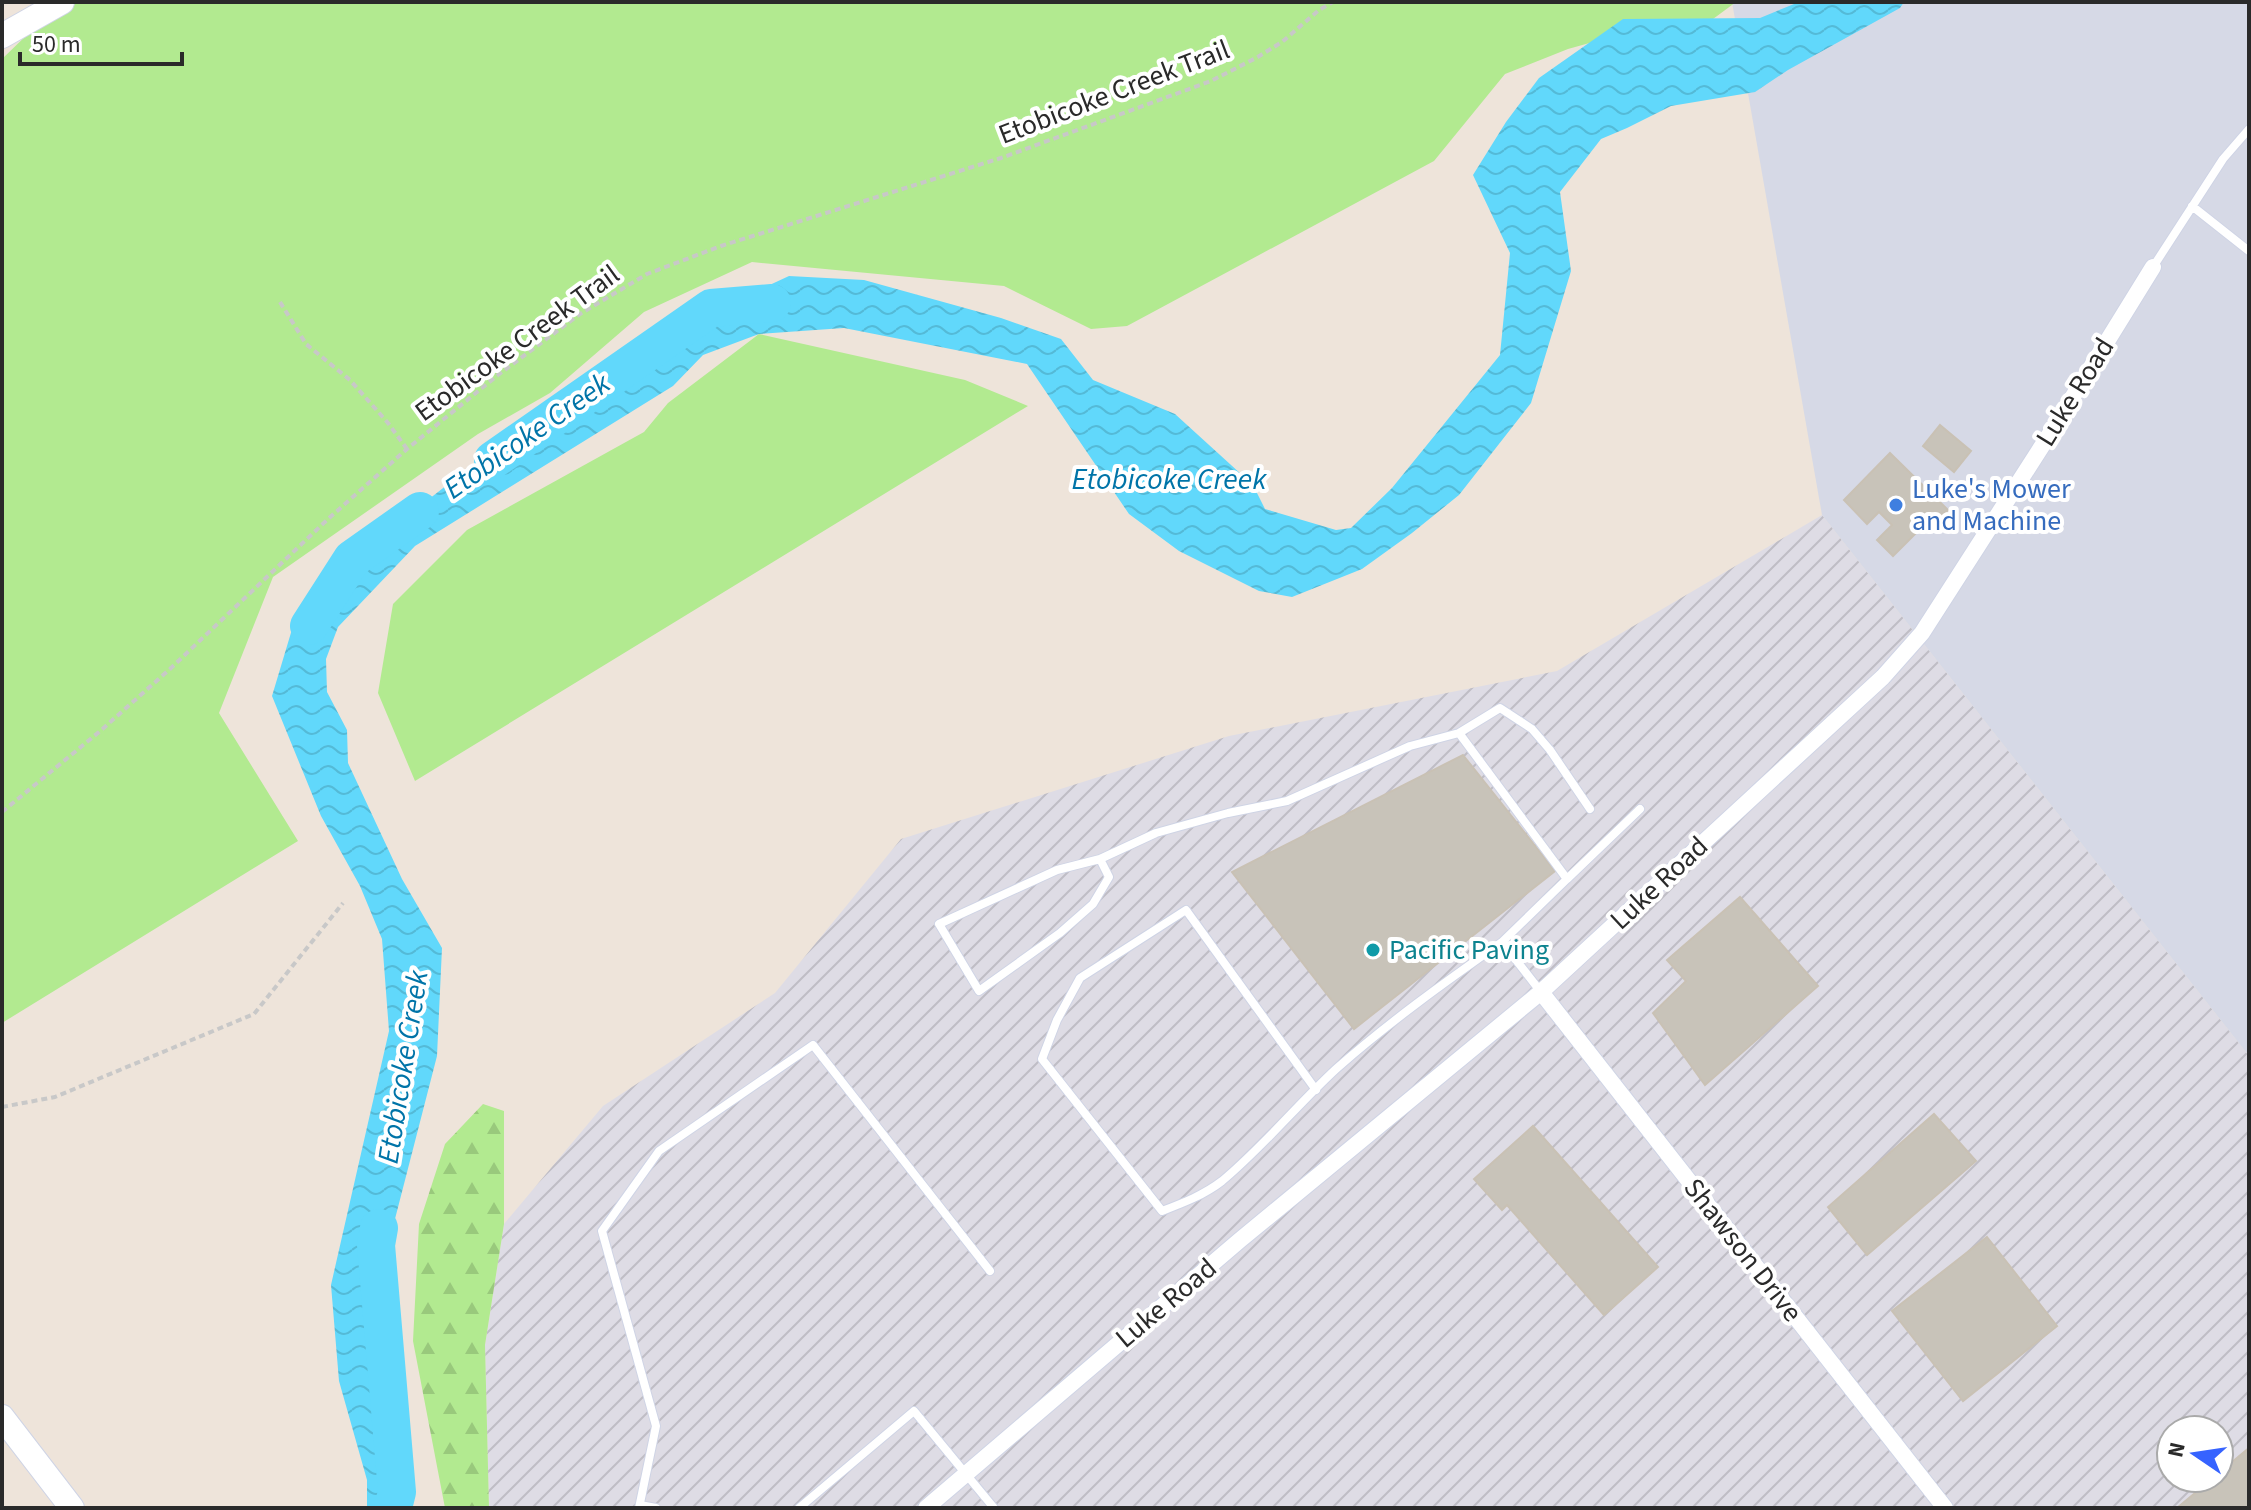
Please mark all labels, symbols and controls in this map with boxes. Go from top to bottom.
scale bar [20,16,182,66]
text: 50 m [32,27,81,62]
street label: Etobicoke Creek Trail [993,30,1235,154]
street label: Etobicoke Creek Trail [406,255,628,431]
street label: Luke Road [2026,330,2124,454]
water label: Etobicoke Creek [435,362,620,509]
water label: Etobicoke Creek [1072,458,1267,501]
place label: Luke's Mower and Machine [1912,469,2071,541]
marker: Luke's Mower and Machine [1887,496,1905,514]
street label: Luke Road [1601,827,1717,939]
place label: Pacific Paving [1389,930,1549,970]
marker: Pacific Paving [1364,941,1382,959]
water label: Etobicoke Creek [367,967,440,1167]
street label: Shawson Drive [1674,1170,1812,1330]
street label: Luke Road [1107,1249,1225,1357]
north arrow [2155,1414,2235,1494]
text: N [2159,1439,2194,1460]

